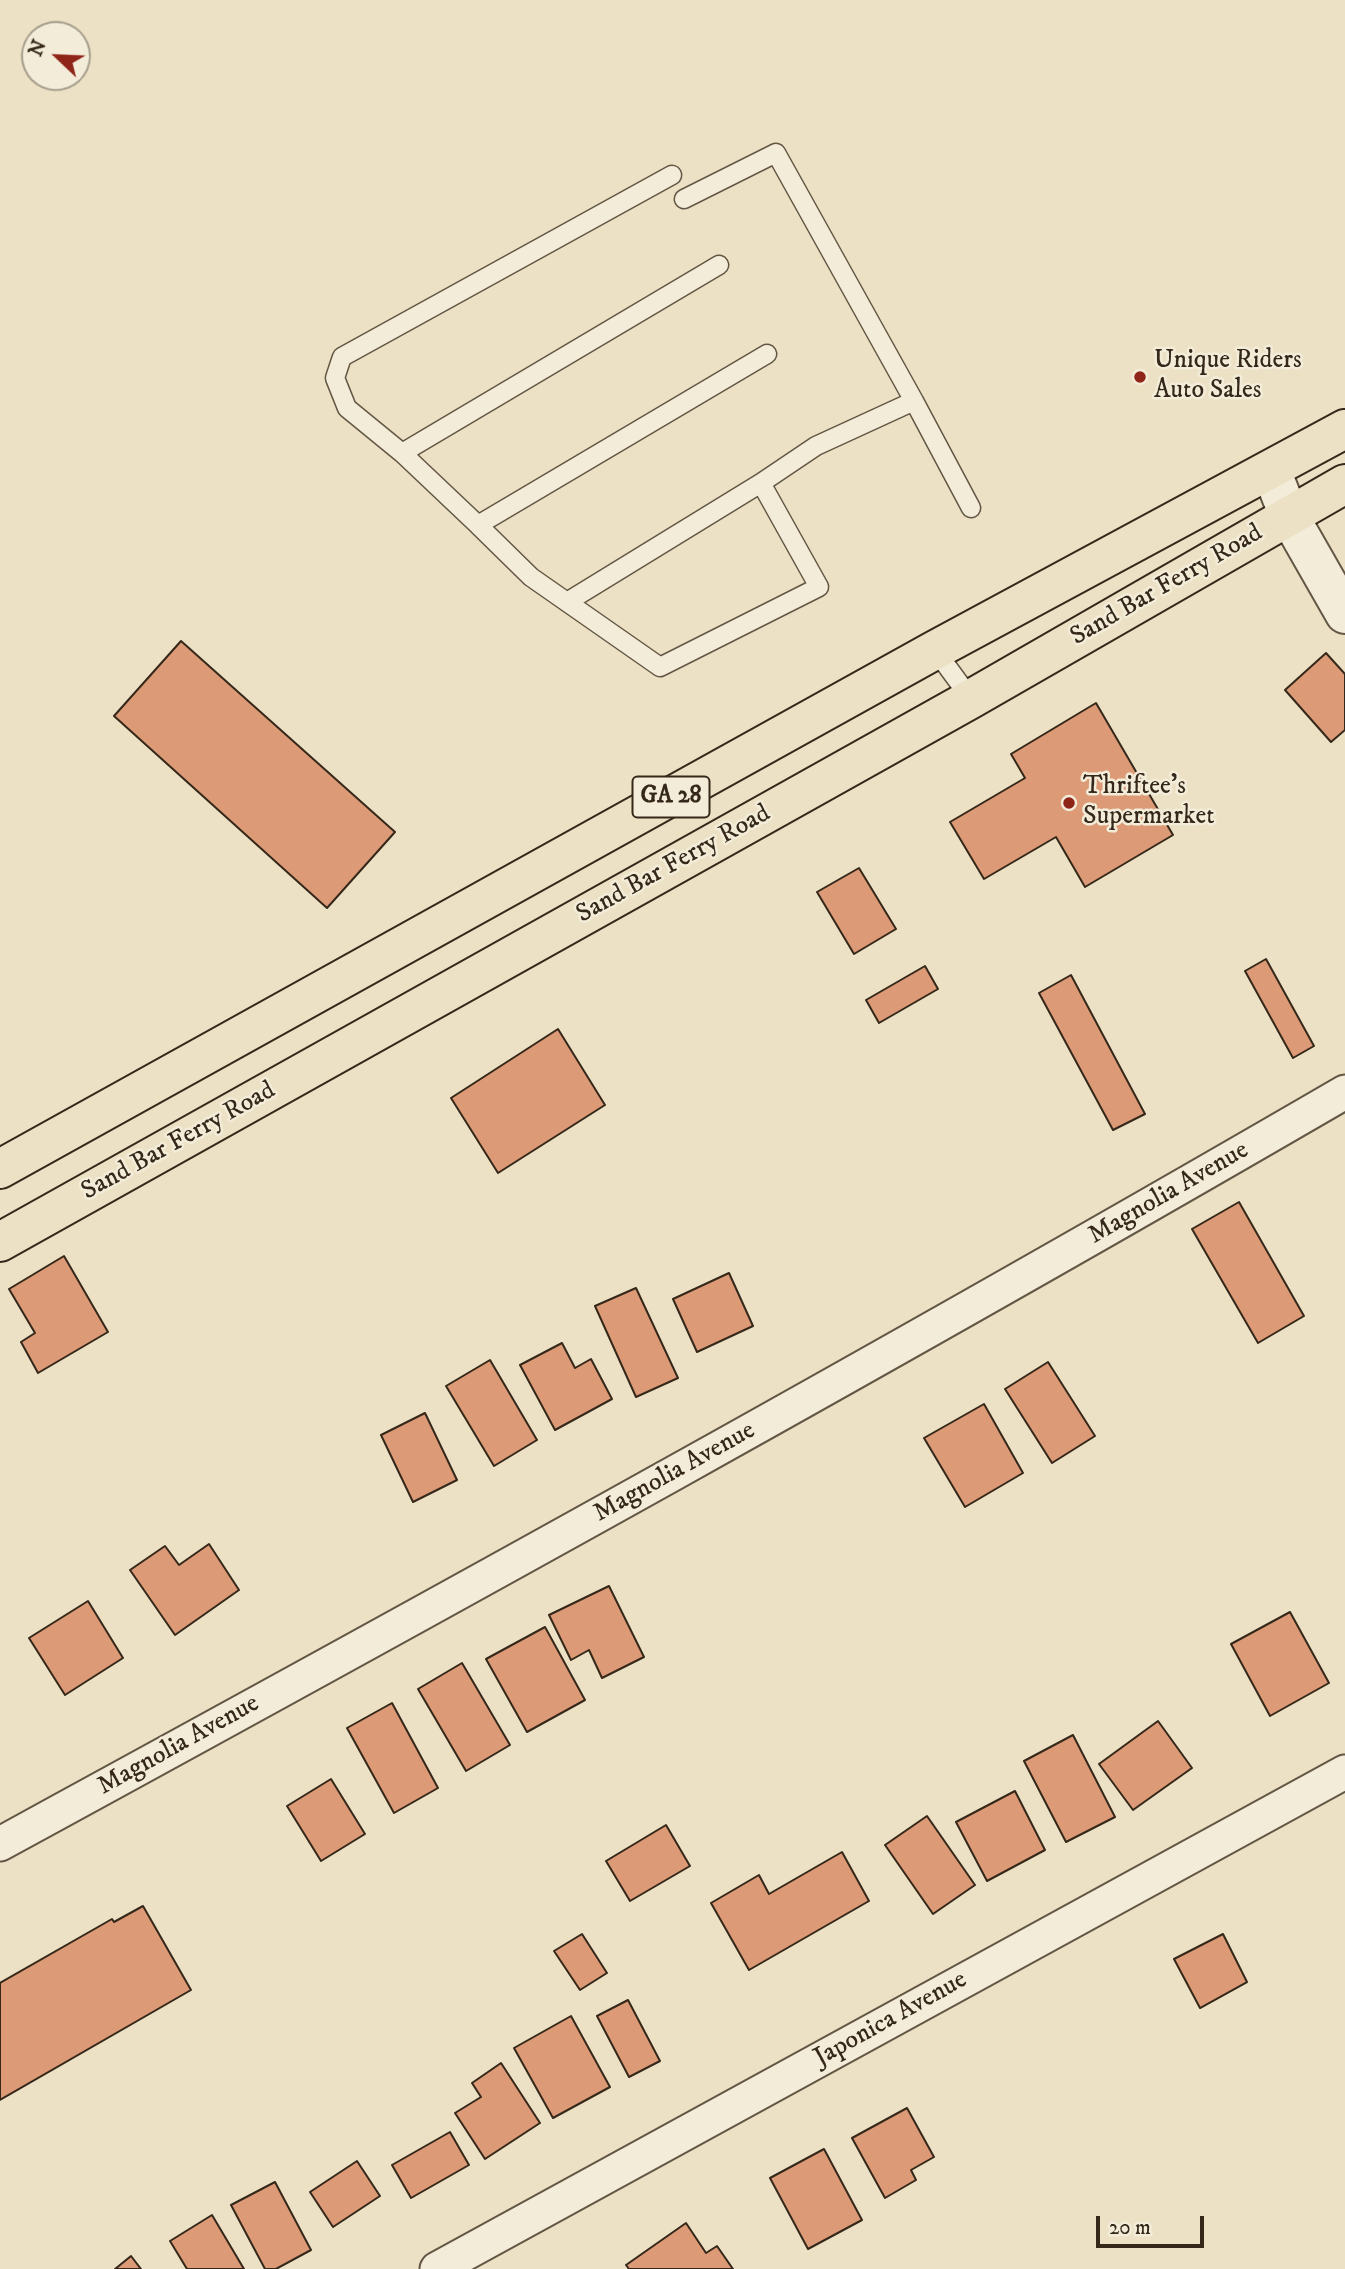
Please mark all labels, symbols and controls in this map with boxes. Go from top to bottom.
north arrow [21,21,91,91]
text: N [24,37,52,60]
place label: Unique Riders Auto Sales [1154,346,1302,408]
marker: Unique Riders Auto Sales [1132,369,1148,385]
street label: Sand Bar Ferry Road [1065,518,1269,654]
place label: Thriftee's Supermarket [1083,772,1215,834]
road number: GA 28 [632,776,710,818]
marker: Thriftee's Supermarket [1061,795,1077,811]
street label: Sand Bar Ferry Road [572,799,776,931]
street label: Sand Bar Ferry Road [77,1076,281,1208]
street label: Magnolia Avenue [1083,1136,1255,1252]
street label: Magnolia Avenue [589,1416,761,1530]
street label: Magnolia Avenue [93,1689,265,1803]
street label: Japonica Avenue [809,1965,973,2075]
scale bar [1100,2202,1208,2246]
text: 20 m [1109,2215,1151,2241]

